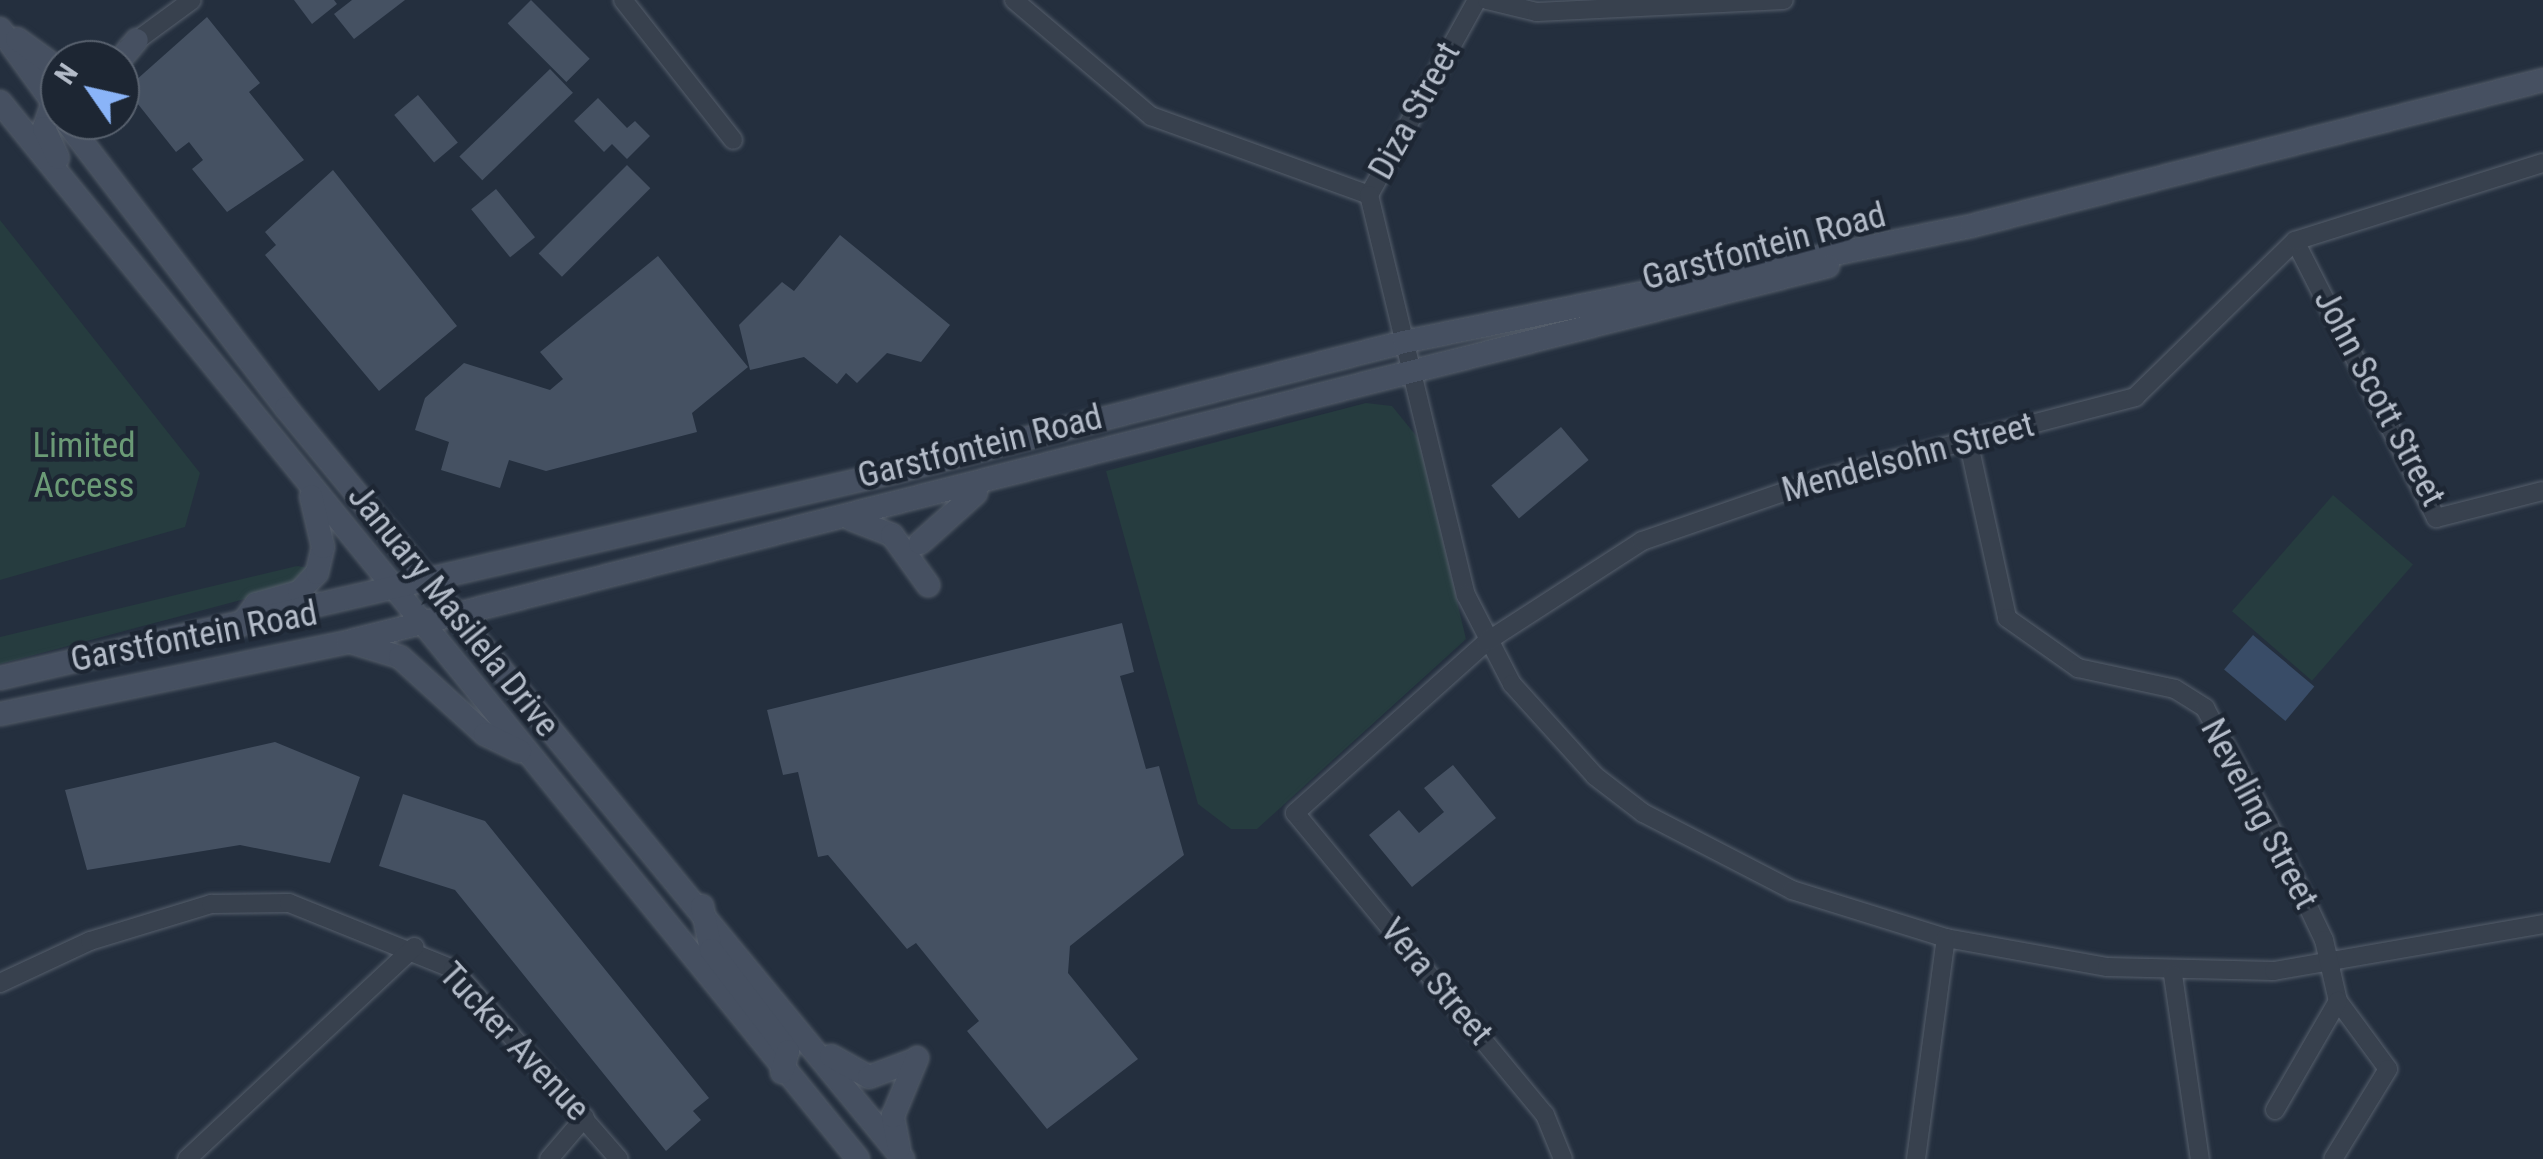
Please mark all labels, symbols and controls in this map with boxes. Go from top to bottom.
street label: Diza Street [1360,35,1470,187]
north arrow [40,40,140,140]
text: N [48,58,85,90]
street label: Garstfontein Road [1638,194,1890,300]
street label: John Scott Street [2304,283,2454,513]
street label: Garstfontein Road [854,396,1106,498]
street label: Mendelsohn Street [1777,404,2039,512]
park label: Limited Access [32,425,136,507]
street label: January Masilela Drive [338,476,568,746]
street label: Garstfontein Road [67,593,321,681]
street label: Neveling Street [2191,712,2327,916]
street label: Vera Street [1371,910,1501,1054]
street label: Tucker Avenue [430,954,598,1130]

